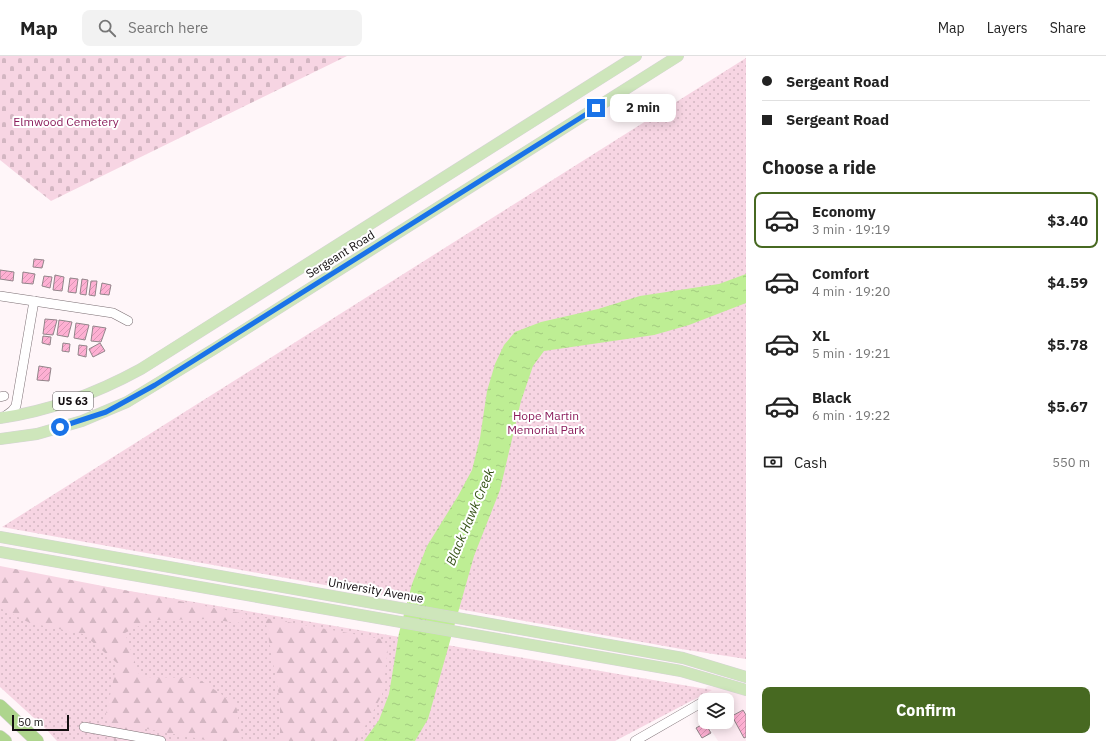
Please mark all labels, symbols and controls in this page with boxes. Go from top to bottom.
search box [82,10,362,46]
text: Map [20,16,58,40]
icon: search [96,17,118,39]
text: Search here [128,18,208,37]
text: Map [938,19,965,37]
text: Layers [987,19,1028,37]
text: Share [1050,19,1086,37]
text: Sergeant Road [786,72,889,91]
callout: 2 min [610,94,676,122]
route end [587,99,605,117]
text: 2 min [626,99,660,116]
text: Sergeant Road [786,110,889,129]
park label: Elmwood Cemetery [13,114,119,129]
text: Choose a ride [762,156,876,179]
icon: car [764,202,800,238]
text: Economy [812,202,876,221]
text: $3.40 [1047,211,1088,230]
text: 3 min · 19:19 [812,221,890,238]
street label: Sergeant Road [303,227,377,281]
icon: car [764,264,800,300]
text: Comfort [812,264,869,283]
text: $4.59 [1047,273,1088,292]
text: 4 min · 19:20 [812,283,890,300]
icon: car [764,326,800,362]
text: XL [812,326,830,345]
text: $5.78 [1047,335,1088,354]
text: 5 min · 19:21 [812,345,890,362]
icon: car [764,388,800,424]
text: Black [812,388,852,407]
road number: US 63 [53,392,93,410]
text: $5.67 [1047,397,1088,416]
text: 6 min · 19:22 [812,407,890,424]
park label: Hope Martin Memorial Park [507,408,586,437]
route start [51,418,69,436]
icon: cash [762,451,784,473]
text: Cash [794,453,827,472]
text: 550 m [1052,454,1090,471]
water label: Black Hawk Creek [442,466,498,568]
street label: University Avenue [327,574,425,606]
button: Confirm [762,687,1090,733]
map controls [698,693,734,729]
button: layers [698,693,734,729]
scale bar [12,713,69,732]
text: 50 m [18,715,43,729]

